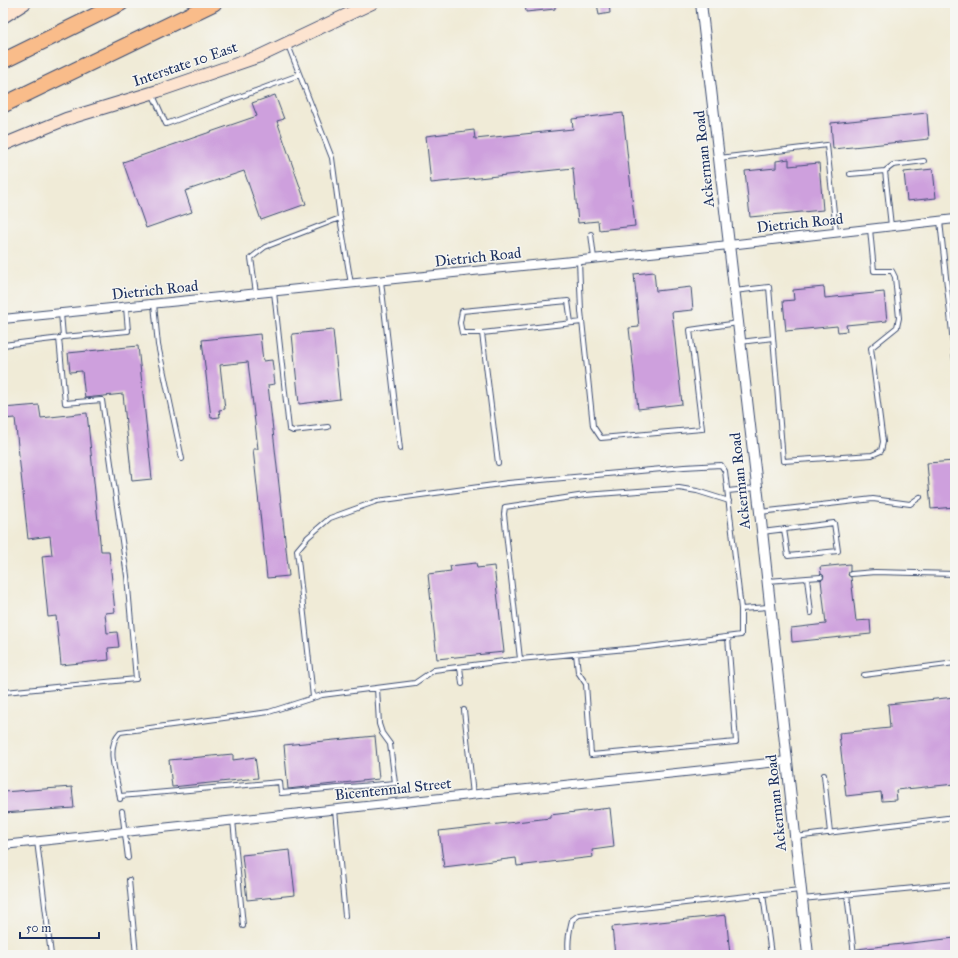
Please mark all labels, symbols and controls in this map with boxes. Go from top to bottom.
street label: Interstate 10 East [130,37,240,90]
street label: Ackerman Road [690,109,718,209]
street label: Dietrich Road [756,209,845,236]
street label: Dietrich Road [434,243,523,270]
street label: Dietrich Road [111,276,200,303]
street label: Ackerman Road [726,431,754,531]
street label: Ackerman Road [762,753,790,853]
street label: Bicentennial Street [334,774,453,804]
scale bar [20,914,99,940]
text: 50 m [26,921,51,935]

